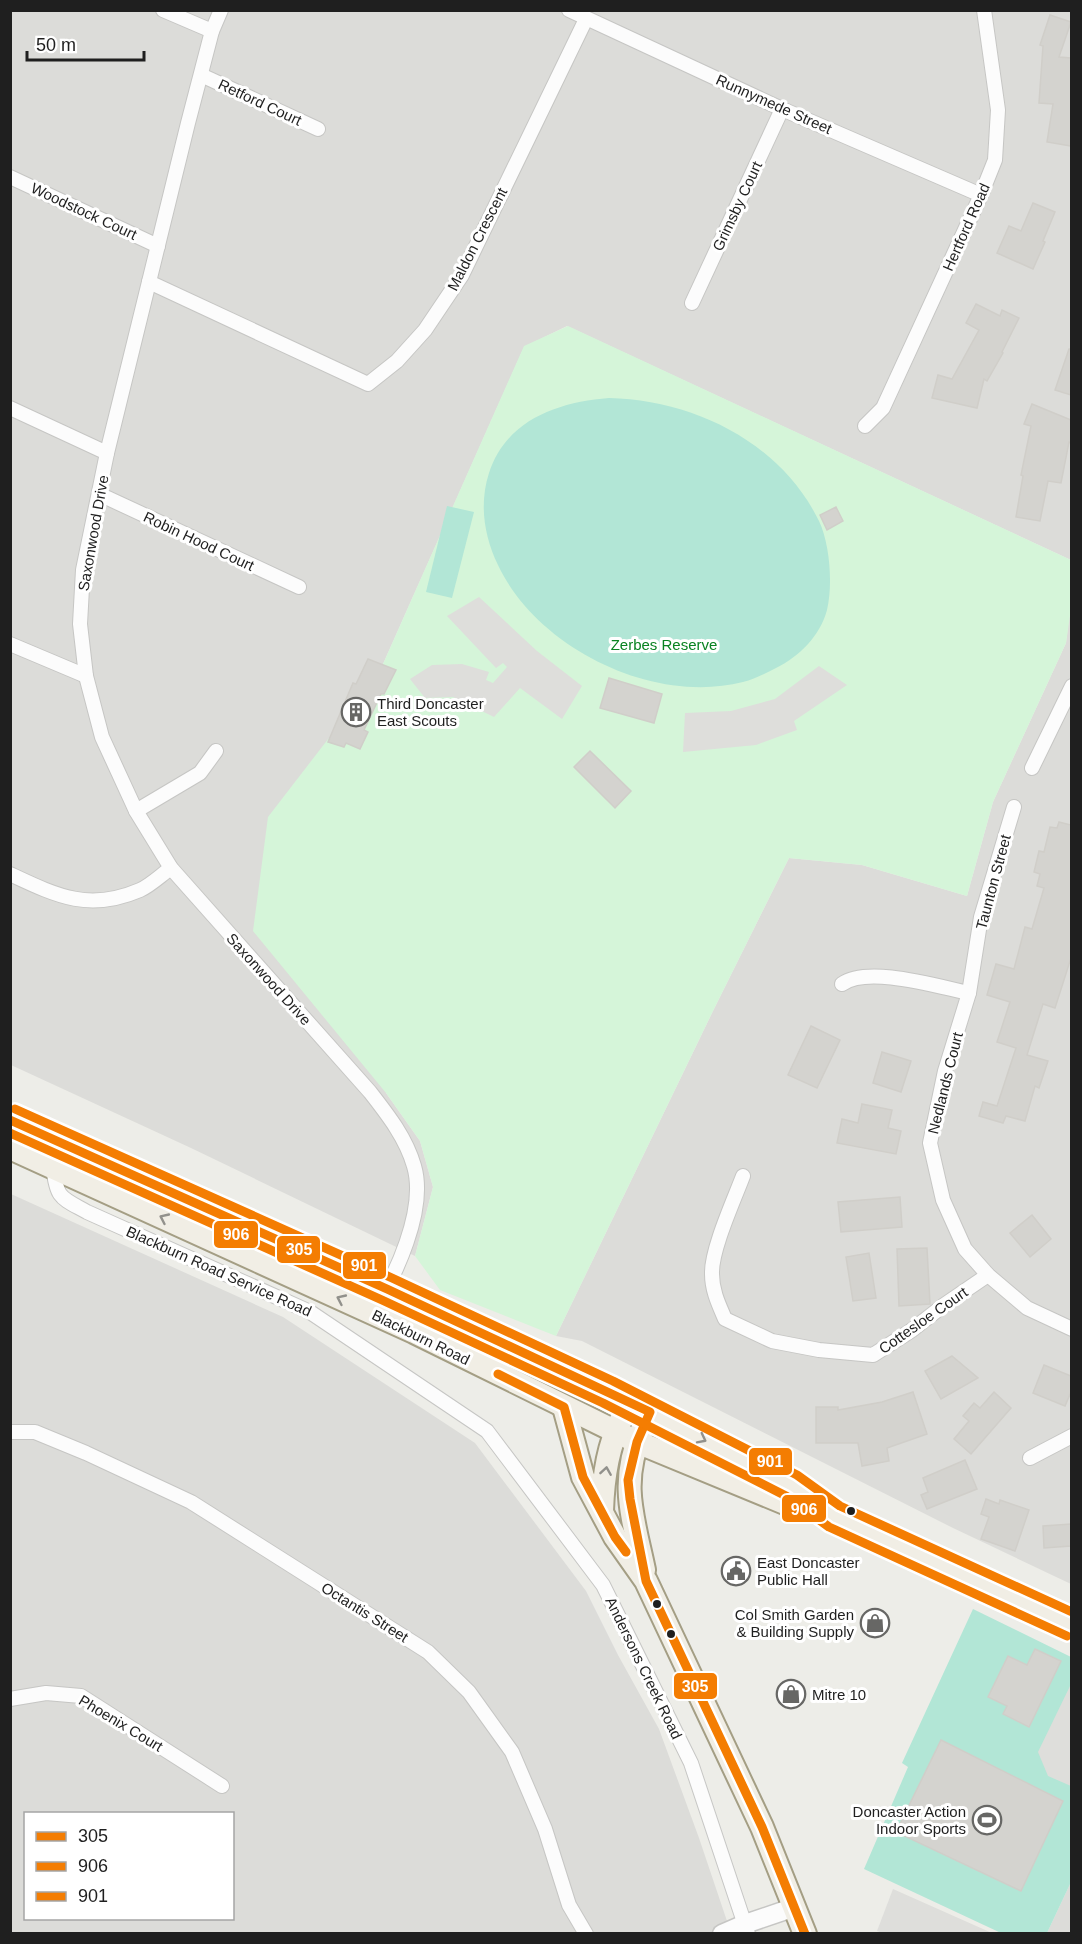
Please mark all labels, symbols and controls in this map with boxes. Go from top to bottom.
scale bar [27,24,144,62]
text: 50 m [36,35,76,55]
street label: Runnymede Street [713,71,835,138]
street label: Retford Court [216,75,305,129]
street label: Grimsby Court [709,158,765,253]
street label: Woodstock Court [28,179,140,243]
street label: Hertford Road [939,181,993,273]
street label: Maldon Crescent [444,184,511,293]
street label: Saxonwood Drive [74,474,112,592]
street label: Robin Hood Court [141,508,258,574]
park label: Zerbes Reserve [611,636,717,653]
place label: Third Doncaster East Scouts [377,695,484,729]
building icon: Third Doncaster East Scouts [340,696,372,728]
street label: Taunton Street [972,832,1014,931]
street label: Saxonwood Drive [223,930,315,1028]
street label: Nedlands Court [924,1030,966,1136]
one-way arrow [159,1213,170,1225]
line badge: 906 [213,1220,259,1249]
street label: Blackburn Road Service Road [124,1222,314,1320]
text: 906 [223,1226,249,1243]
line badge: 305 [276,1235,321,1264]
text: 305 [286,1241,312,1258]
line badge: 901 [342,1251,387,1280]
text: 901 [351,1257,377,1274]
street label: Cottesloe Court [875,1283,971,1357]
one-way arrow [337,1294,348,1306]
street label: Blackburn Road [369,1306,473,1368]
one-way arrow [695,1432,706,1443]
line badge: 901 [748,1447,793,1476]
text: 901 [757,1453,783,1470]
one-way arrow [599,1466,612,1476]
line badge: 906 [781,1494,827,1523]
text: 906 [791,1501,817,1518]
unlabelled marker [845,1505,857,1517]
place label: East Doncaster Public Hall [757,1554,860,1588]
public building icon: East Doncaster Public Hall [720,1555,752,1587]
street label: Octantis Street [318,1579,412,1646]
street label: Andersons Creek Road [602,1594,686,1742]
unlabelled marker [651,1598,663,1610]
place label: Col Smith Garden & Building Supply [735,1606,854,1640]
shop icon: Col Smith Garden & Building Supply [859,1607,891,1639]
unlabelled marker [665,1628,677,1640]
line badge: 305 [673,1672,718,1700]
text: 305 [682,1678,708,1695]
shop icon: Mitre 10 [775,1678,807,1710]
place label: Mitre 10 [812,1686,866,1703]
street label: Phoenix Court [76,1691,167,1755]
place label: Doncaster Action Indoor Sports [853,1803,966,1837]
sports icon: Doncaster Action Indoor Sports [971,1804,1003,1836]
legend [24,1812,234,1920]
text: 305 [78,1826,108,1846]
text: 906 [78,1856,108,1876]
text: 901 [78,1886,108,1906]

